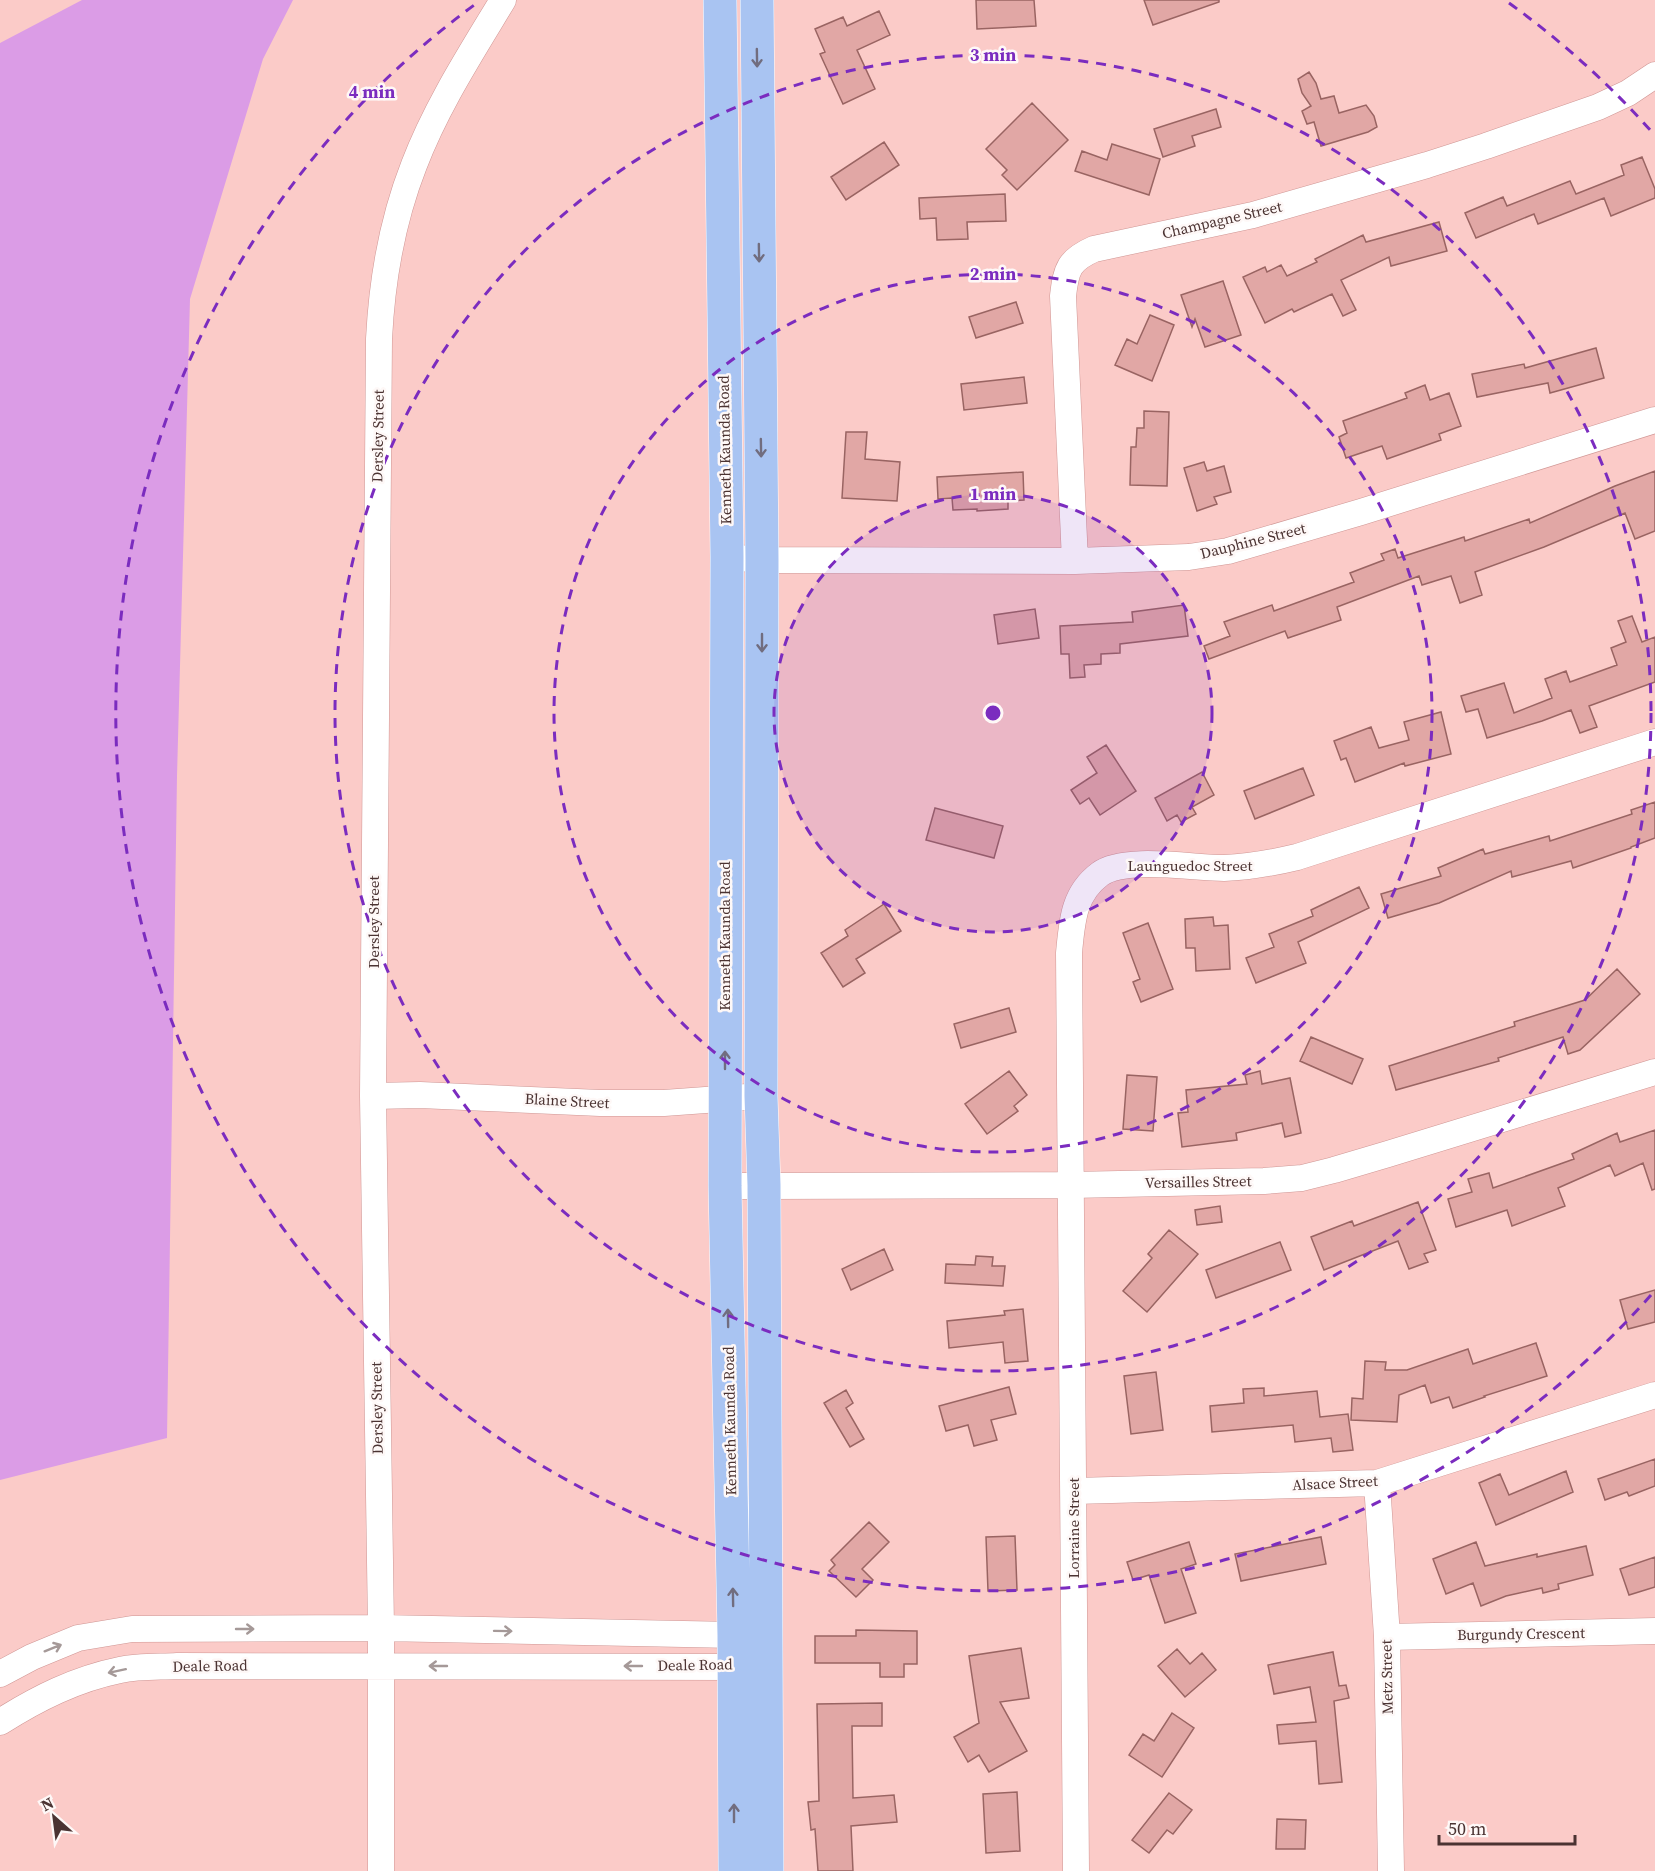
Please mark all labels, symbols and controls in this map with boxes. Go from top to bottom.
text: 3 min [970,42,1016,67]
one-way arrow [752,48,763,68]
text: 4 min [349,79,395,104]
street label: Champagne Street [1160,195,1284,244]
one-way arrow [753,243,765,263]
text: 2 min [970,261,1016,286]
street label: Kenneth Kaunda Road [713,375,736,525]
street label: Dersley Street [366,389,389,483]
one-way arrow [755,438,767,458]
text: 1 min [970,481,1016,506]
street label: Dauphine Street [1198,517,1308,564]
one-way arrow [756,633,768,653]
centre of rings [983,703,1003,723]
street label: Launguedoc Street [1128,855,1252,876]
street label: Kenneth Kaunda Road [714,861,735,1011]
street label: Dersley Street [363,875,384,968]
one-way arrow [719,1050,731,1070]
street label: Blaine Street [524,1088,610,1113]
street label: Versailles Street [1144,1170,1252,1193]
one-way arrow [722,1308,733,1328]
street label: Kenneth Kaunda Road [718,1346,741,1496]
street label: Dersley Street [365,1361,388,1455]
street label: Alsace Street [1292,1470,1378,1495]
street label: Lorraine Street [1063,1477,1084,1578]
one-way arrow [727,1587,739,1607]
street label: Burgundy Crescent [1457,1622,1585,1645]
one-way arrow [234,1623,254,1635]
one-way arrow [492,1625,512,1637]
street label: Metz Street [1375,1639,1398,1715]
one-way arrow [43,1642,61,1653]
street label: Deale Road [657,1653,733,1676]
street label: Deale Road [172,1654,248,1677]
one-way arrow [428,1660,448,1672]
one-way arrow [623,1660,643,1672]
one-way arrow [108,1666,127,1677]
north arrow [24,1787,84,1847]
text: N [37,1791,58,1816]
one-way arrow [728,1803,740,1823]
scale bar [1439,1808,1576,1846]
text: 50 m [1448,1816,1486,1841]

